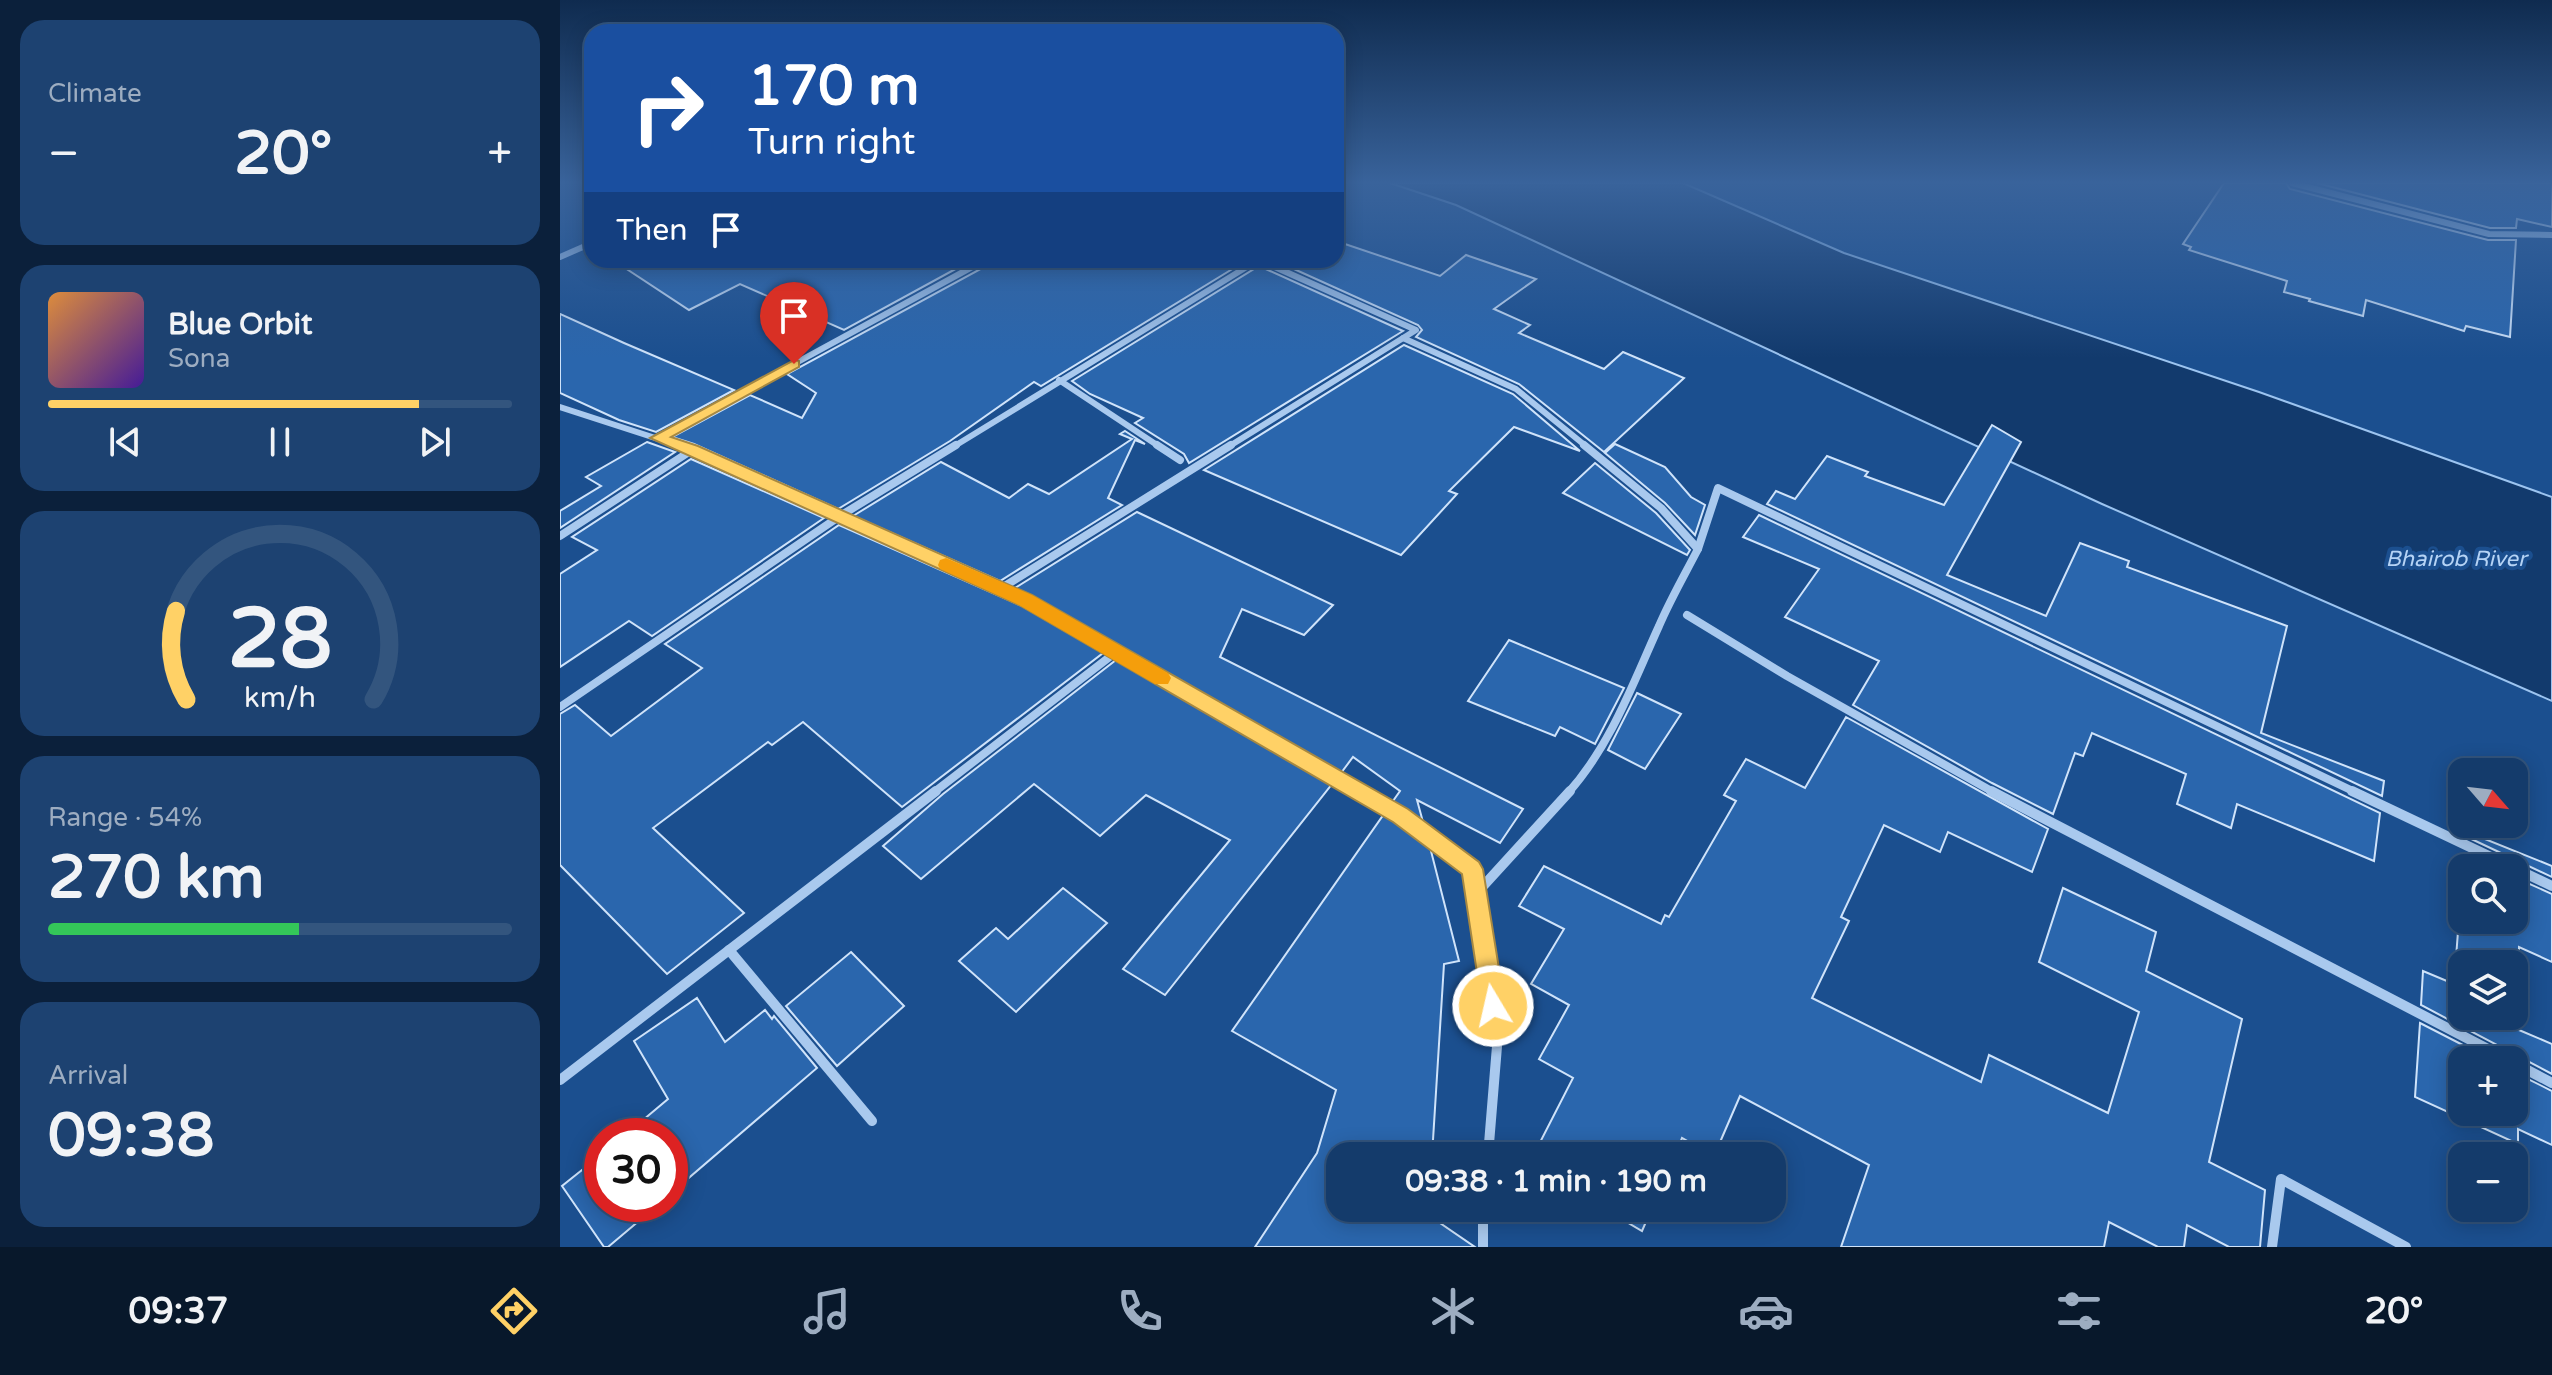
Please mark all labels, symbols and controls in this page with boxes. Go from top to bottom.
text: 170 m [748,53,919,120]
icon: right [616,56,720,160]
text: Climate [48,78,142,109]
text: 20° [234,118,332,190]
text: Turn right [748,121,915,164]
text: − [48,128,79,181]
text: + [487,128,512,181]
icon: arrive [704,208,748,252]
text: Then [616,212,688,249]
pin [760,282,828,364]
icon: arrive [772,294,816,338]
text: Blue Orbit [168,306,313,343]
text: Sona [168,343,230,374]
icon: previous [103,420,147,464]
icon: pause [258,420,302,464]
icon: next [413,420,457,464]
water label: Bhairob River [2386,546,2529,572]
text: 28 [228,589,332,689]
text: km/h [244,681,316,715]
north arrow [2448,758,2528,838]
map controls [2448,758,2528,1222]
text: Range · 54% [48,802,202,833]
text: 270 km [48,842,264,914]
button: search [2448,854,2528,934]
button: layers [2448,950,2528,1030]
position arrow [1451,964,1535,1048]
button: + [2448,1046,2528,1126]
text: Arrival [48,1060,128,1091]
text: 09:38 [48,1100,214,1172]
speed limit sign: 30 [584,1118,688,1222]
button: − [2448,1142,2528,1222]
text: 09:38 · 1 min · 190 m [1405,1163,1707,1200]
icon: directions [486,1283,542,1339]
icon: music [799,1283,855,1339]
icon: phone [1112,1283,1168,1339]
icon: climate [1425,1283,1481,1339]
icon: car [1738,1283,1794,1339]
icon: filters [2051,1283,2107,1339]
text: 09:37 [129,1290,228,1333]
text: 20° [2365,1290,2423,1333]

